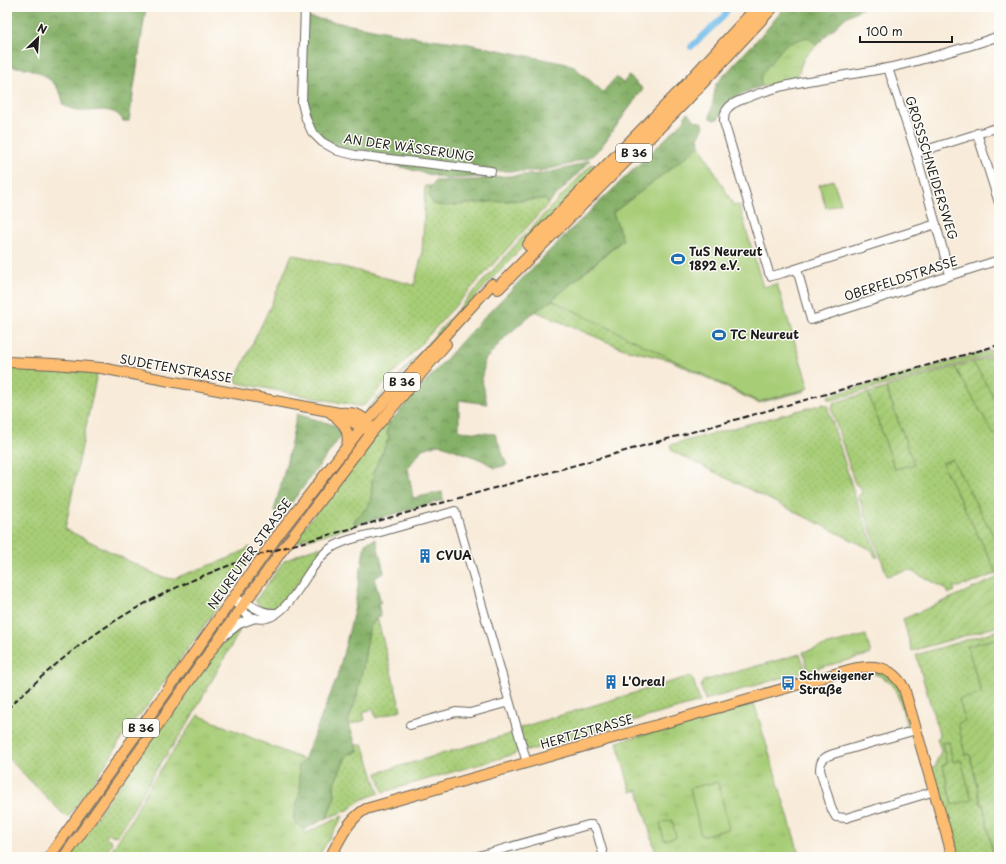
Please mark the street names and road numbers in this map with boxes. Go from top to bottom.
street label: GROSSSCHNEIDERSWEG [901,94,962,242]
street label: AN DER WÄSSERUNG [343,129,476,165]
road number: B 36 [616,144,652,162]
street label: OBERFELDSTRASSE [842,251,960,305]
street label: SUDETENSTRASSE [118,349,234,387]
road number: B 36 [384,373,420,391]
street label: NEUREUTER STRASSE [203,494,296,613]
street label: HERTZSTRASSE [538,709,635,753]
road number: B 36 [123,719,159,737]

